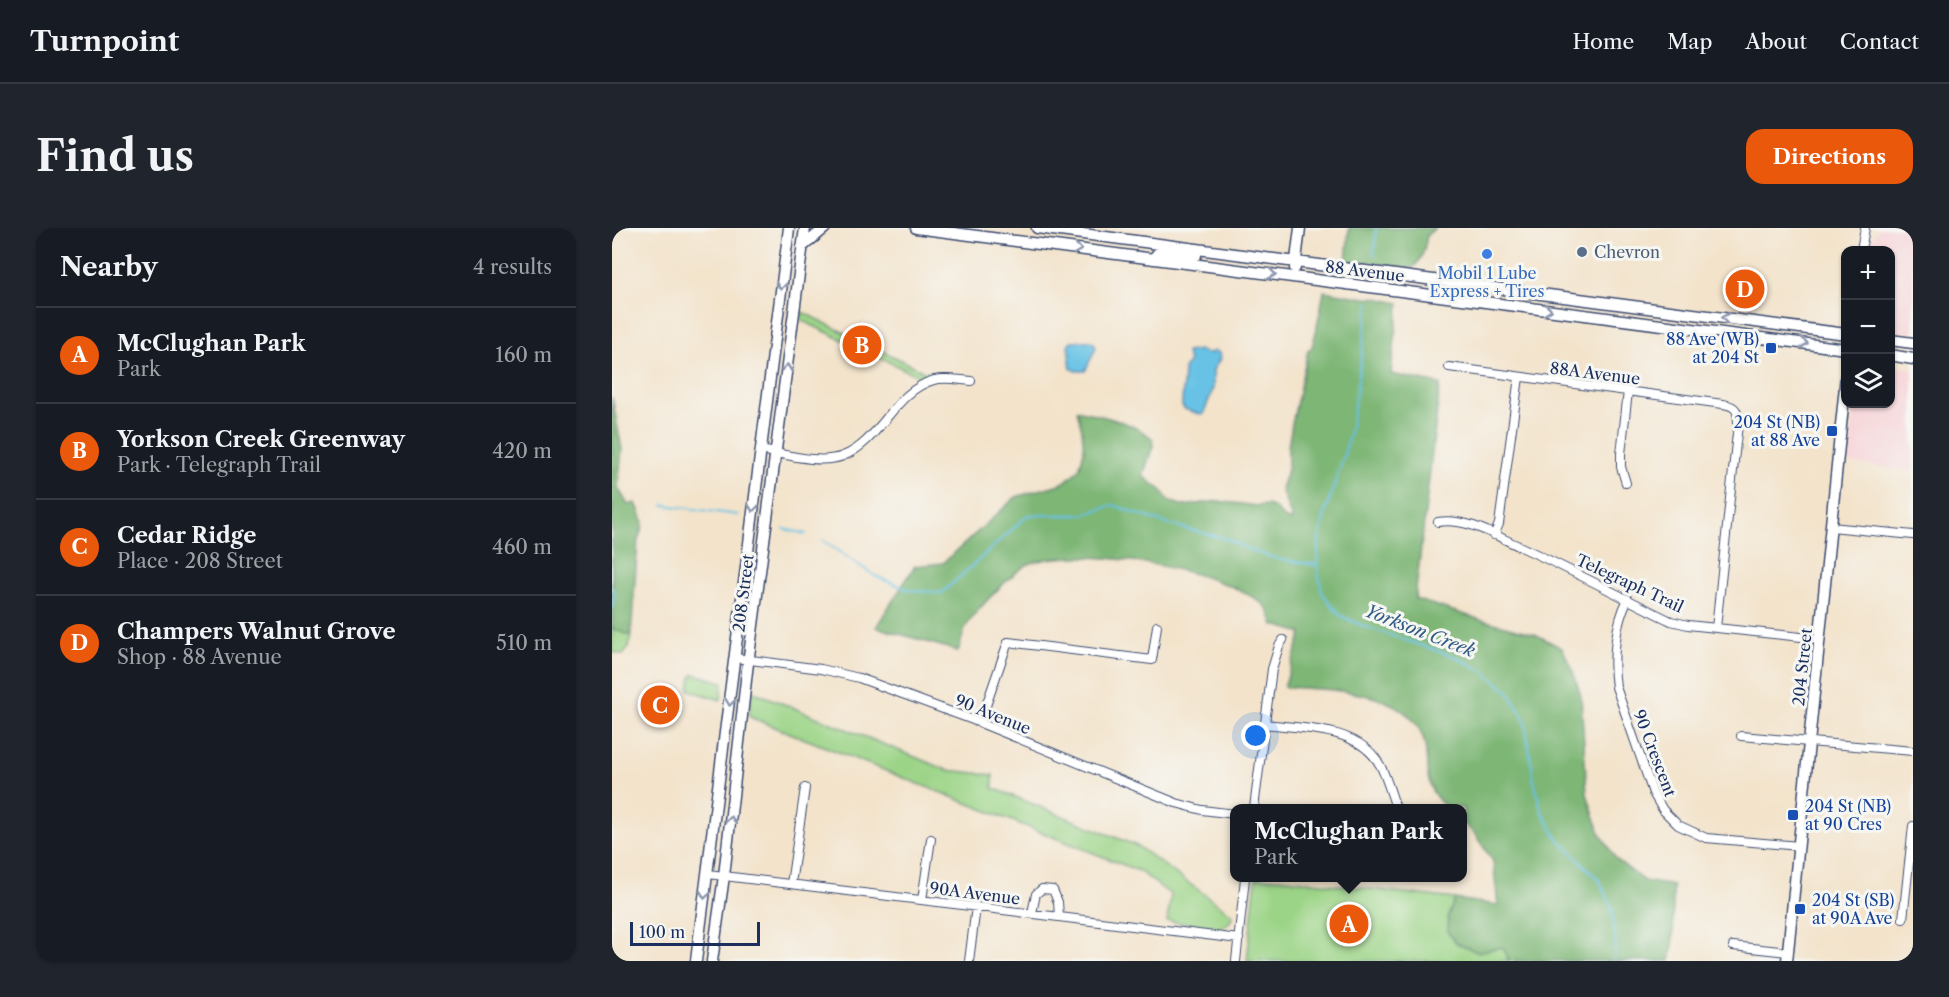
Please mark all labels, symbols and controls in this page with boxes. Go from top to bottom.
text: Turnpoint [30,24,179,58]
text: Home [1573,29,1634,54]
text: Map [1667,29,1712,54]
text: About [1745,29,1807,54]
text: Contact [1840,29,1919,54]
button: Directions [1746,129,1913,184]
text: Find us [36,130,194,182]
place label: Chevron [1594,242,1660,262]
one-way arrow [1074,243,1083,255]
marker: Chevron [1575,245,1589,259]
map controls [1841,246,1895,408]
button: + [1841,246,1895,300]
marker: Mobil 1 Lube Express + Tires [1480,247,1494,261]
text: Nearby [60,251,158,283]
text: 4 results [473,255,552,279]
street label: 88 Avenue [1324,256,1406,286]
place label: Mobil 1 Lube Express + Tires [1430,263,1544,301]
pin: D [1726,266,1764,312]
one-way arrow [1267,268,1276,280]
one-way arrow [776,281,788,291]
button: − [1841,300,1895,354]
one-way arrow [1544,303,1553,316]
one-way arrow [1720,313,1730,325]
pin: B [842,322,882,368]
place label: 88 Ave (WB) at 204 St [1666,329,1759,367]
text: McClughan Park [117,330,306,357]
one-way arrow [1800,337,1809,349]
marker: 88 Ave (WB) at 204 St [1764,341,1778,355]
text: A [72,343,87,367]
text: 160 m [495,343,552,367]
button: layers [1841,354,1895,408]
text: Park [117,357,160,381]
street label: 88A Avenue [1549,358,1641,388]
one-way arrow [780,364,793,373]
place label: 204 St (NB) at 88 Ave [1734,412,1820,450]
marker: 204 St (NB) at 88 Ave [1825,424,1839,438]
text: Yorkson Creek Greenway [117,426,405,453]
text: B [72,439,87,463]
text: 420 m [492,439,552,463]
text: Park · Telegraph Trail [117,453,321,477]
one-way arrow [747,504,760,513]
text: Cedar Ridge [117,522,256,549]
text: C [71,535,88,559]
text: 460 m [492,535,552,559]
text: Place · 208 Street [117,549,283,573]
street label: Telegraph Trail [1573,549,1687,617]
street label: 208 Street [728,553,758,633]
water label: Yorkson Creek [1362,600,1479,662]
text: Champers Walnut Grove [117,618,396,645]
street label: 204 Street [1788,627,1816,707]
text: D [71,631,88,655]
text: 510 m [496,631,552,655]
text: Shop · 88 Avenue [117,645,282,669]
pin: C [640,682,680,728]
street label: 90 Avenue [952,690,1034,738]
one-way arrow [724,697,736,706]
street label: 90 Crescent [1629,707,1681,800]
your location [1241,721,1270,750]
place label: 204 St (NB) at 90 Cres [1805,796,1891,834]
popup [1230,804,1467,882]
marker: 204 St (NB) at 90 Cres [1786,808,1800,822]
one-way arrow [724,815,736,824]
text: McClughan Park [1254,818,1443,845]
text: Park [1254,845,1298,869]
street label: 90A Avenue [929,878,1021,908]
place label: 204 St (SB) at 90A Ave [1812,890,1895,928]
one-way arrow [699,891,712,900]
pin: A [1330,902,1368,946]
marker: 204 St (SB) at 90A Ave [1793,902,1807,916]
scale bar [630,919,760,946]
text: 100 m [639,922,685,942]

